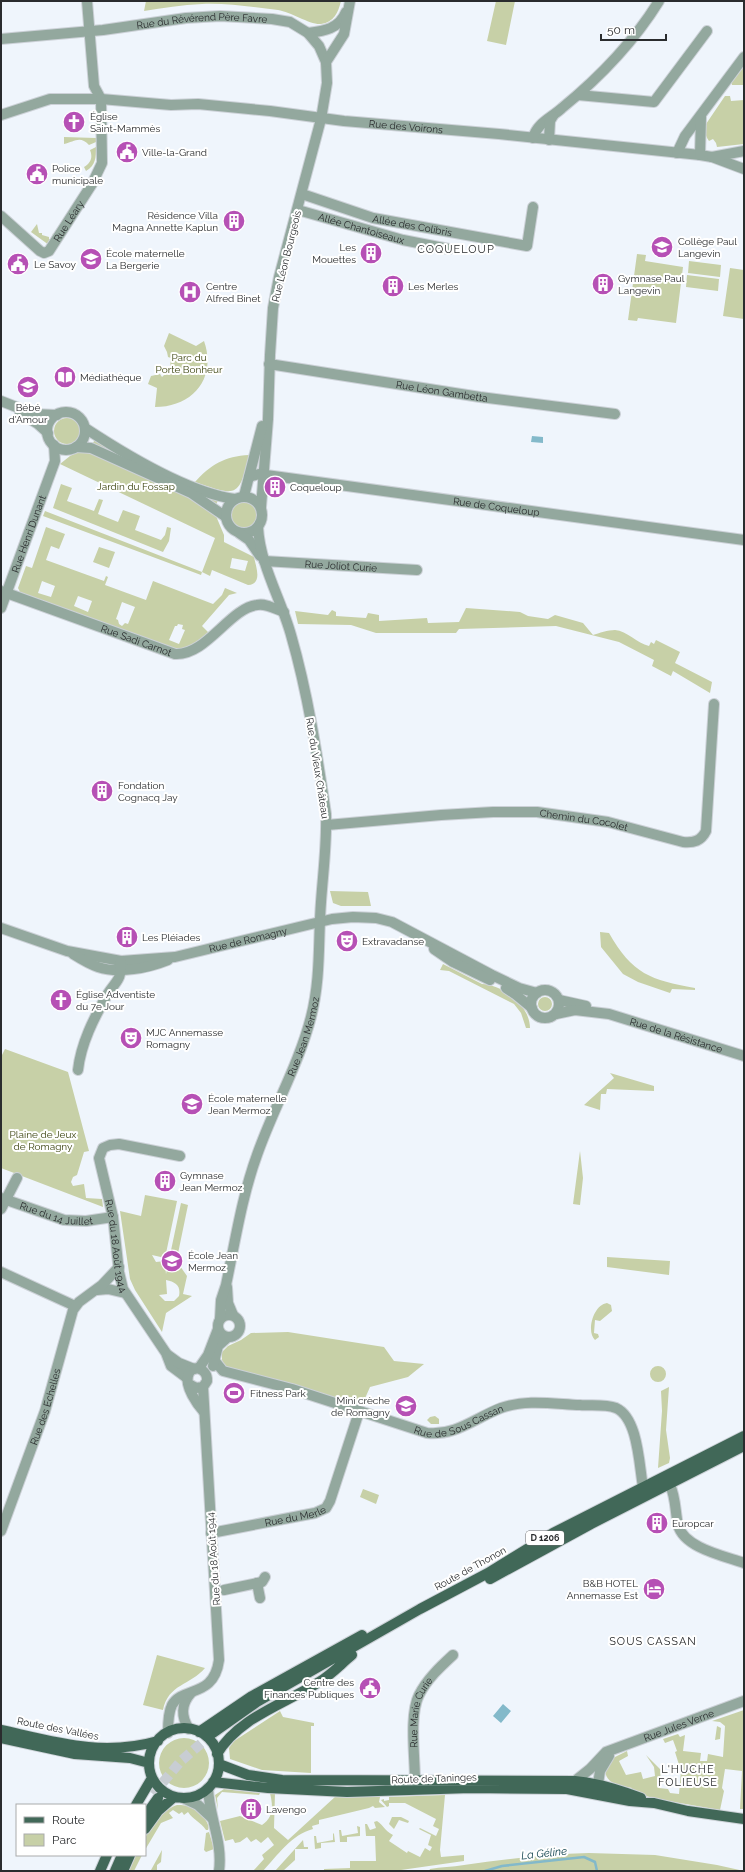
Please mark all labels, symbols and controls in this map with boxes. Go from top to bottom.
street label: Rue du Révérend Père Favre [136,11,268,31]
scale bar [601,16,666,42]
text: 50 m [607,23,635,37]
church icon: Église Saint-Mammès [61,109,87,135]
place label: Église Saint-Mammès [90,111,160,134]
street label: Rue des Voirons [368,118,444,135]
public building icon: Ville-la-Grand [114,139,140,165]
place label: Ville-la-Grand [142,147,207,158]
public building icon: Police municipale [24,161,50,187]
place label: Police municipale [52,163,103,186]
street label: Rue Léary [51,198,86,244]
building icon: Résidence Villa Magna Annette Kaplun [221,208,247,234]
street label: Rue Léon Bourgeois [270,209,303,303]
place label: Résidence Villa Magna Annette Kaplun [112,210,218,233]
street label: Allée Chantoiseaux [317,211,406,246]
street label: Allée des Colibris [372,213,453,238]
school or university icon: Collège Paul Langevin [649,234,675,260]
place label: Collège Paul Langevin [678,236,737,259]
building icon: Les Mouettes [358,240,384,266]
place label: Les Mouettes [312,242,356,265]
district label: COQUELOUP [417,243,495,256]
school or university icon: École maternelle La Bergerie [78,246,104,272]
place label: École maternelle La Bergerie [106,248,185,271]
public building icon: Le Savoy [5,251,31,277]
place label: Le Savoy [34,259,76,270]
building icon: Gymnase Paul Langevin [590,271,616,297]
building icon: Les Merles [380,273,406,299]
place label: Gymnase Paul Langevin [618,273,685,296]
hospital icon: Centre Alfred Binet [177,279,203,305]
place label: Centre Alfred Binet [206,281,261,304]
place label: Les Merles [408,281,459,292]
park label: Parc du Porte Bonheur [156,352,223,375]
library icon: Médiathèque [52,364,78,390]
place label: Médiathèque [80,372,142,383]
school or university icon: Bébé d'Amour [15,374,41,400]
street label: Rue Léon Gambetta [395,379,488,404]
place label: Bébé d'Amour [9,402,48,425]
building icon: Coqueloup [262,474,288,500]
park label: Jardin du Fossap [97,481,175,492]
place label: Coqueloup [290,482,342,493]
street label: Rue Henri Dunant [9,493,48,574]
street label: Rue de Coqueloup [452,496,540,518]
street label: Rue Joliot Curie [304,558,377,574]
street label: Rue Sadi Carnot [99,623,174,659]
street label: Rue du Vieux Château [304,717,331,819]
building icon: Fondation Cognacq Jay [89,778,115,804]
place label: Fondation Cognacq Jay [118,780,178,803]
street label: Chemin du Cocolet [539,807,630,833]
building icon: Les Pléiades [114,924,140,950]
street label: Rue de Romagny [208,925,289,955]
theatre icon: Extravadanse [334,928,360,954]
place label: Les Pléiades [142,932,200,943]
place label: Extravadanse [362,936,424,947]
church icon: Église Adventiste du 7e Jour [48,987,74,1013]
place label: Église Adventiste du 7e Jour [76,989,155,1012]
street label: Rue Jean Mermoz [285,996,321,1078]
street label: Rue de la Résistance [628,1016,724,1055]
theatre icon: MJC Annemasse Romagny [118,1025,144,1051]
place label: MJC Annemasse Romagny [146,1027,223,1050]
school or university icon: École maternelle Jean Mermoz [179,1091,205,1117]
place label: École maternelle Jean Mermoz [208,1093,287,1116]
park label: Plaine de Jeux de Romagny [10,1129,76,1152]
building icon: Gymnase Jean Mermoz [152,1168,178,1194]
place label: Gymnase Jean Mermoz [180,1170,243,1193]
street label: Rue du 18 Août 1944 [103,1198,129,1295]
street label: Rue du 14 Juillet [18,1200,94,1227]
school or university icon: École Jean Mermoz [159,1248,185,1274]
place label: École Jean Mermoz [188,1250,238,1273]
street label: Rue des Echelles [28,1367,63,1447]
sports icon: Fitness Park [221,1380,247,1406]
place label: Fitness Park [250,1388,306,1399]
school or university icon: Mini crèche de Romagny [393,1393,419,1419]
place label: Mini crèche de Romagny [331,1395,391,1418]
street label: Rue de Sous Cassan [413,1403,505,1439]
street label: Rue du Merle [264,1504,328,1529]
building icon: Europcar [644,1510,670,1536]
street label: Rue du 18 Août 1944 [205,1511,222,1606]
place label: Europcar [672,1518,714,1529]
road number: D 1206 [526,1531,564,1545]
street label: Route de Thonon [433,1544,508,1593]
hotel icon: B&B HOTEL Annemasse Est [641,1576,667,1602]
place label: B&B HOTEL Annemasse Est [567,1578,639,1601]
district label: SOUS CASSAN [609,1635,697,1648]
public building icon: Centre des Finances Publiques [357,1675,383,1701]
street label: Rue Marie Curie [408,1675,435,1748]
place label: Centre des Finances Publiques [264,1677,354,1700]
street label: Rue Jules Verne [642,1708,716,1744]
street label: Route des Vallées [16,1715,100,1742]
district label: L'HUCHE FOLIEUSE [658,1763,718,1789]
street label: Route de Taninges [391,1772,477,1785]
building icon: Lavengo [238,1796,264,1822]
legend [16,1804,146,1856]
place label: Lavengo [266,1804,306,1815]
text: Route [52,1813,85,1827]
text: Parc [52,1833,77,1847]
water label: La Géline [521,1845,568,1862]

